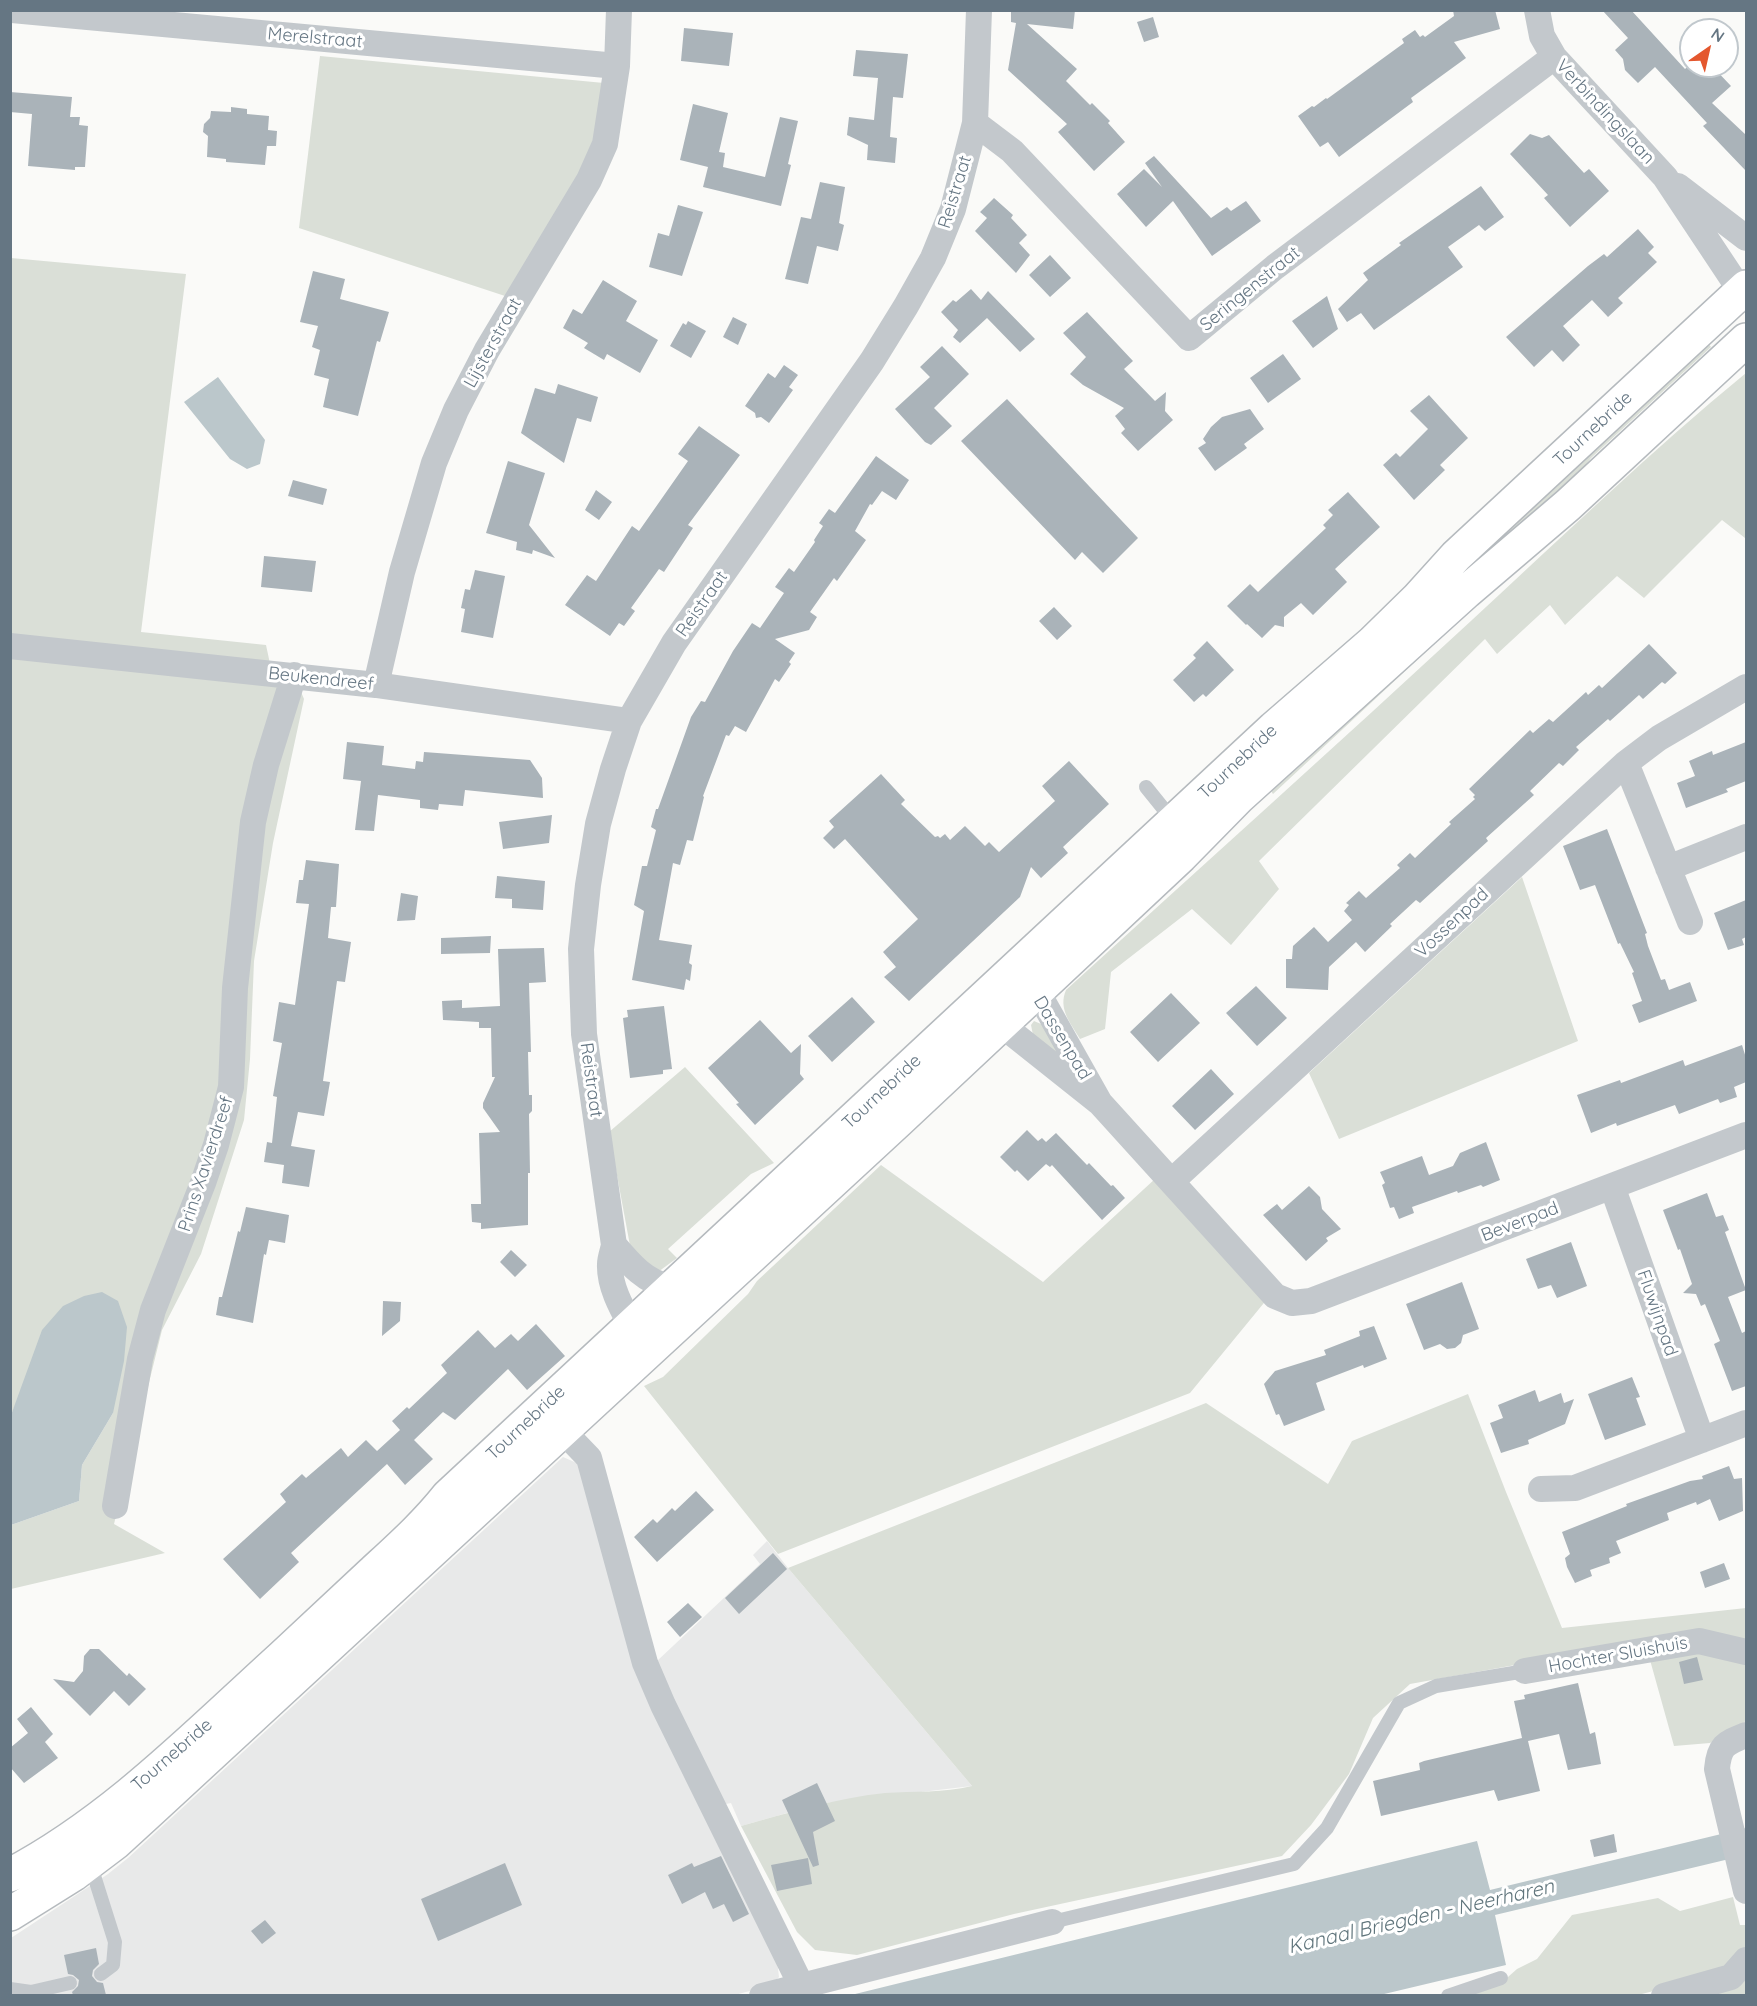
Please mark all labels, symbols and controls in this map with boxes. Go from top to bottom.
north arrow [1679,18,1739,78]
street label: Merelstraat [267,23,363,53]
text: N [1707,23,1728,46]
street label: Verbindingslaan [1551,55,1659,169]
street label: Reistraat [934,153,976,231]
street label: Seringenstraat [1196,242,1304,336]
street label: Lijsterstraat [460,294,526,392]
street label: Tournebride [1549,387,1637,471]
street label: Reistraat [672,567,732,641]
street label: Beukendreef [267,663,375,695]
street label: Tournebride [1194,720,1282,804]
street label: Vossenpad [1411,884,1493,962]
street label: Dassenpad [1029,992,1095,1084]
street label: Reistraat [575,1041,607,1119]
street label: Tournebride [838,1050,926,1134]
street label: Prins Xavierdreef [174,1094,238,1234]
street label: Beverpad [1478,1197,1562,1247]
street label: Fluwijnpad [1632,1267,1682,1359]
street label: Tournebride [482,1381,570,1465]
street label: Hochter Sluishuis [1547,1632,1689,1678]
street label: Tournebride [127,1714,217,1796]
water label: Kanaal Briegden - Neerharen [1286,1875,1556,1959]

